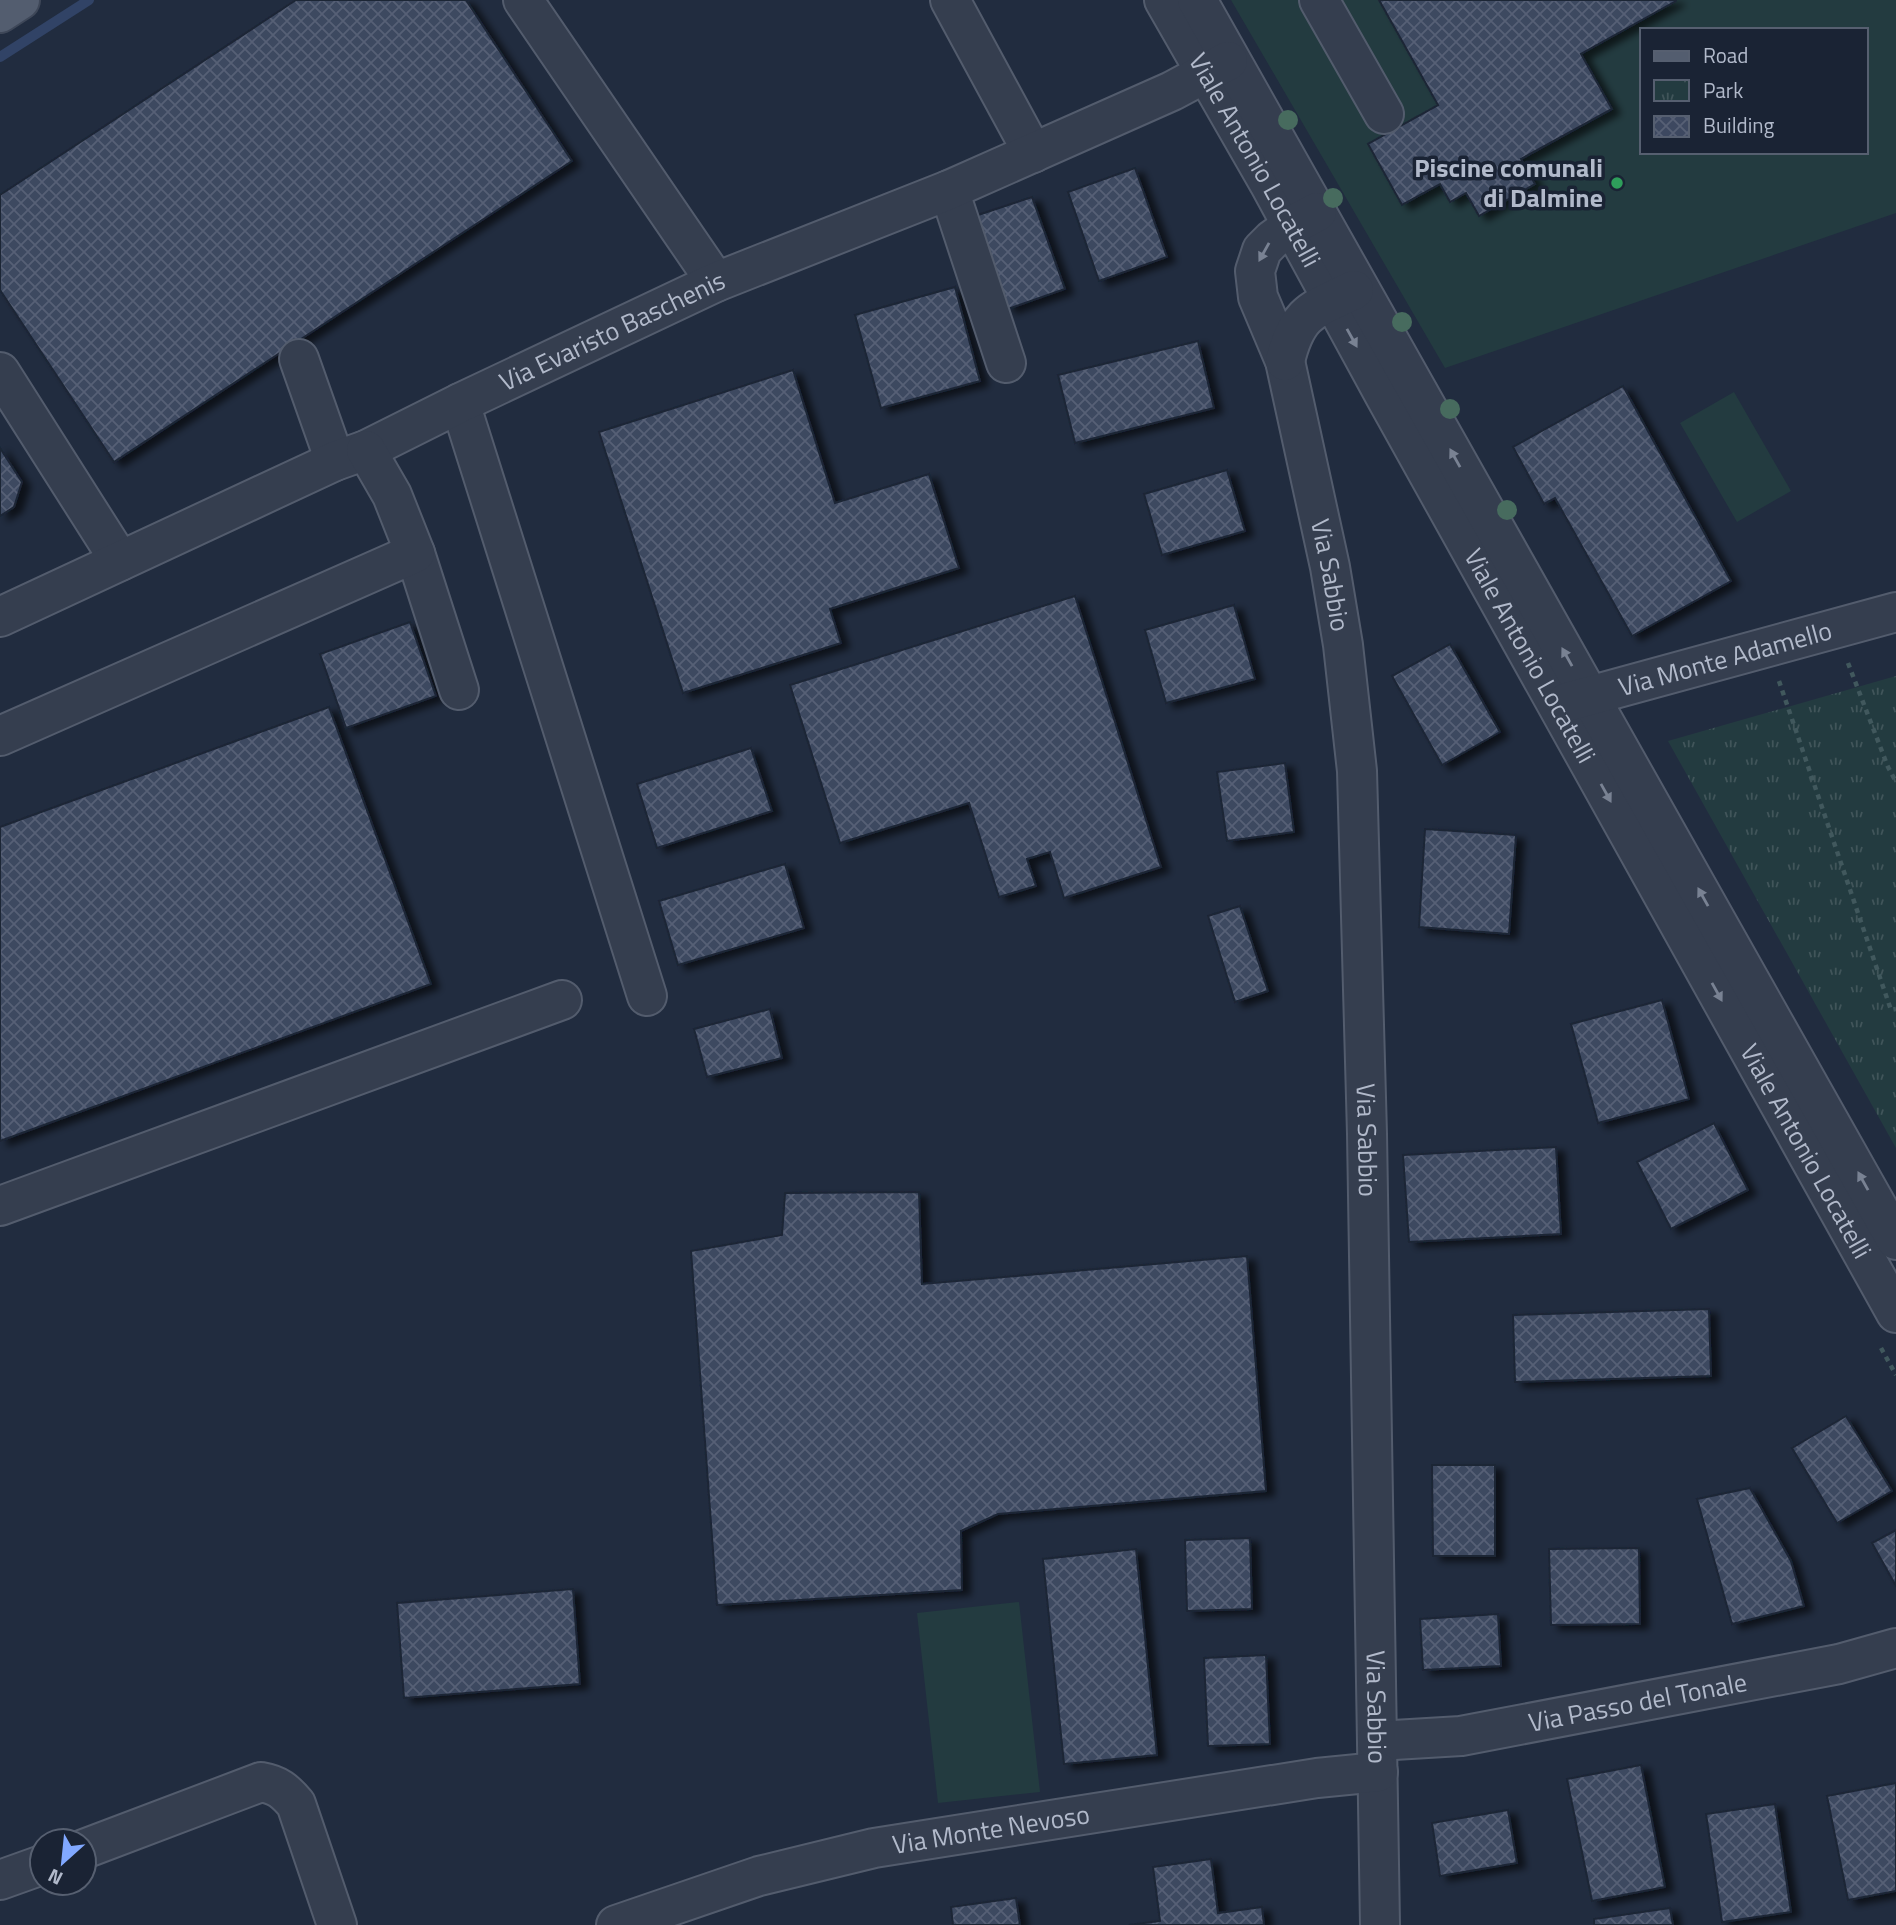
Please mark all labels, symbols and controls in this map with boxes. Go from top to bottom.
legend [1640,28,1868,154]
text: Road [1703,39,1748,71]
street label: Viale Antonio Locatelli [1179,45,1331,274]
text: Park [1703,74,1743,106]
text: Building [1703,109,1775,141]
place label: Piscine comunali di Dalmine [1414,148,1603,217]
marker: Piscine comunali di Dalmine [1609,175,1625,191]
one-way arrow [1258,243,1270,262]
street label: Via Evaristo Baschenis [493,260,731,401]
one-way arrow [1346,328,1358,347]
one-way arrow [1449,449,1461,468]
street label: Via Sabbio [1301,515,1360,634]
street label: Viale Antonio Locatelli [1455,541,1606,770]
street label: Via Monte Adamello [1614,610,1836,706]
one-way arrow [1561,647,1573,666]
one-way arrow [1600,784,1612,803]
one-way arrow [1697,888,1709,907]
one-way arrow [1711,982,1723,1002]
street label: Viale Antonio Locatelli [1731,1036,1882,1265]
street label: Via Sabbio [1347,1083,1388,1197]
one-way arrow [1857,1171,1869,1191]
street label: Via Sabbio [1356,1650,1397,1764]
street label: Via Passo del Tonale [1525,1662,1750,1742]
street label: Via Monte Nevoso [890,1794,1092,1864]
north arrow [28,1827,98,1897]
text: N [43,1862,68,1894]

